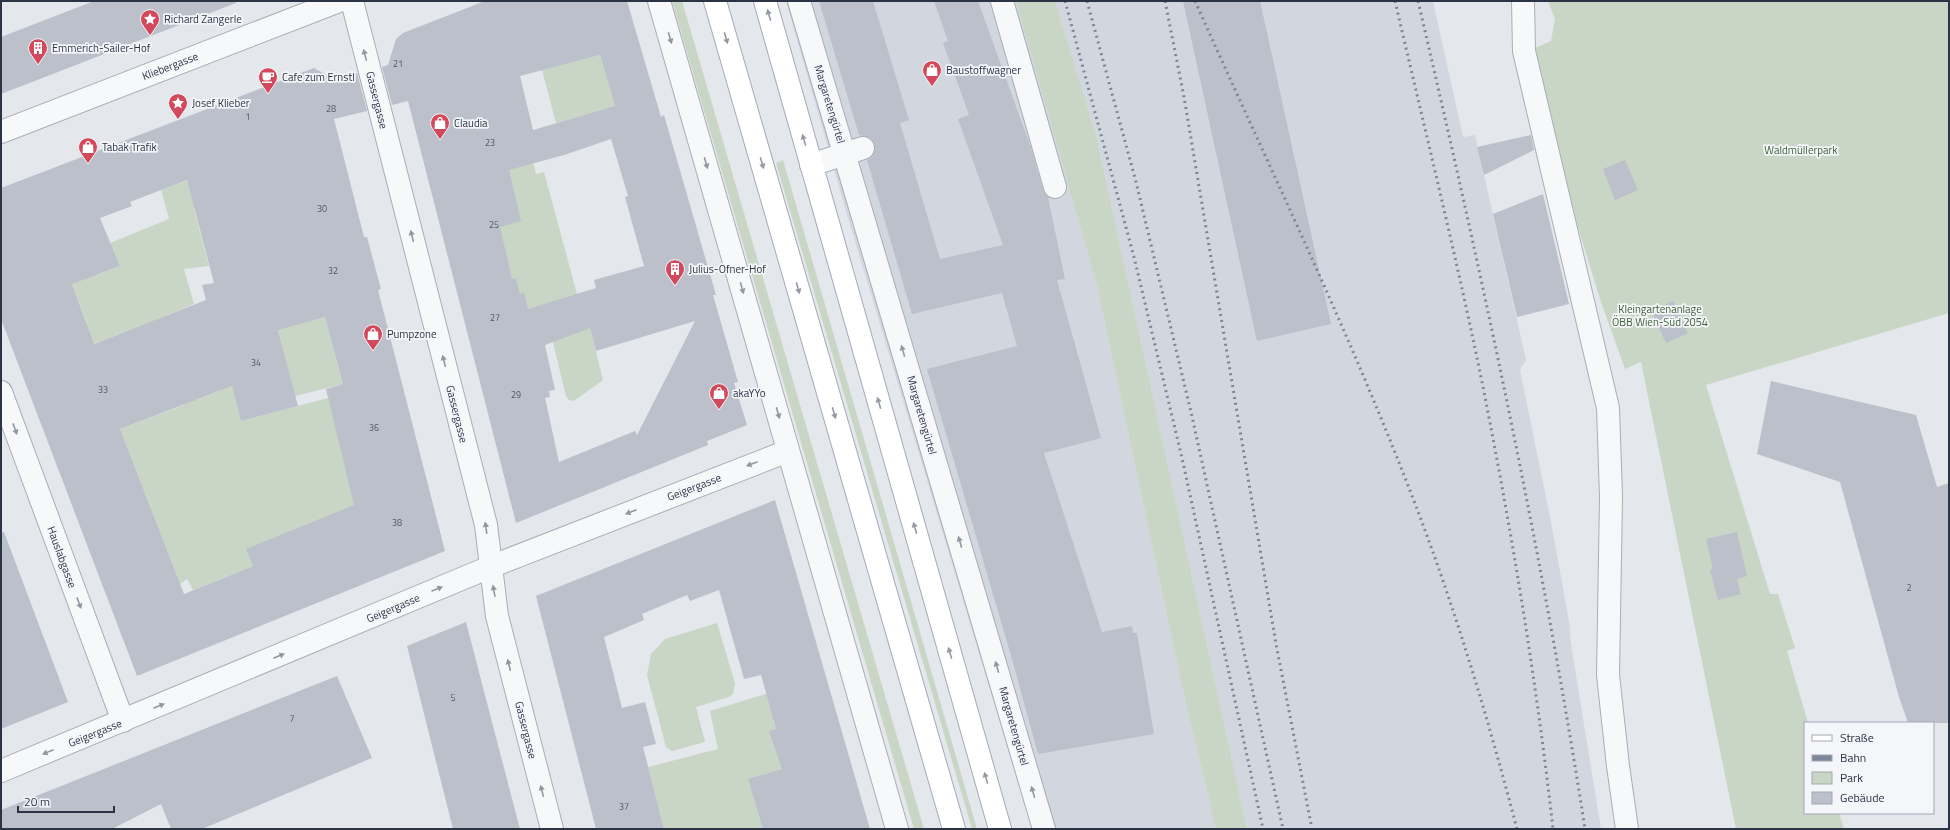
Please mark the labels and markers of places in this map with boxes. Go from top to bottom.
place icon: Richard Zangerle [139,8,161,36]
place label: Richard Zangerle [164,11,242,27]
building icon: Emmerich-Sailer-Hof [27,37,49,65]
place label: Emmerich-Sailer-Hof [52,40,151,56]
shop icon: Baustoffwagner [921,59,943,87]
place label: Baustoffwagner [946,62,1021,78]
cafe icon: Cafe zum Ernstl [257,66,279,94]
place label: Cafe zum Ernstl [282,69,355,85]
place icon: Josef Klieber [167,92,189,120]
place label: Josef Klieber [192,95,250,111]
shop icon: Claudia [429,112,451,140]
place label: Claudia [454,115,488,131]
shop icon: Tabak Trafik [77,136,99,164]
place label: Tabak Trafik [102,139,158,155]
building icon: Julius-Ofner-Hof [664,258,686,286]
place label: Julius-Ofner-Hof [689,261,766,277]
shop icon: Pumpzone [362,323,384,351]
place label: Pumpzone [387,326,437,342]
shop icon: akaYYo [708,382,730,410]
place label: akaYYo [733,385,766,401]

